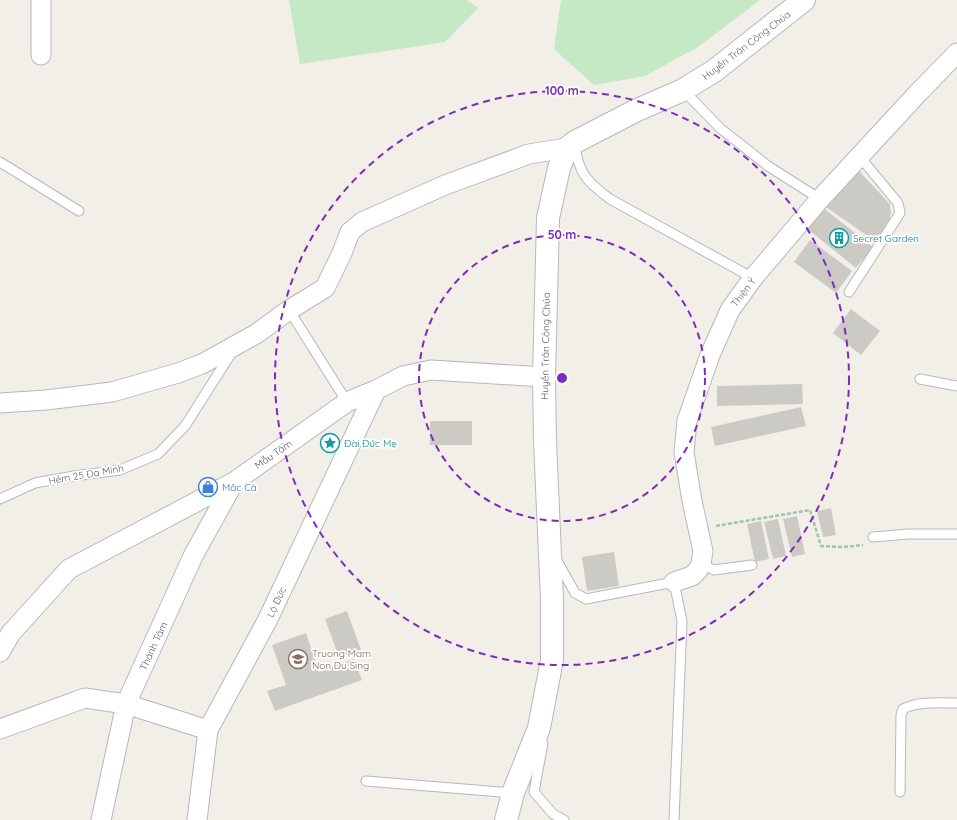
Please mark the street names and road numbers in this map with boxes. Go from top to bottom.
street label: Huyền Trân Công Chúa [699,8,793,83]
street label: Thiện Ý [728,275,759,310]
street label: Huyền Trân Công Chúa [538,292,553,400]
street label: Mẫu Tâm [252,437,295,472]
street label: Hẻm 25 Đa Minh [47,461,125,488]
street label: Lộ Đức [264,585,289,620]
street label: Thánh Tâm [137,620,170,673]

